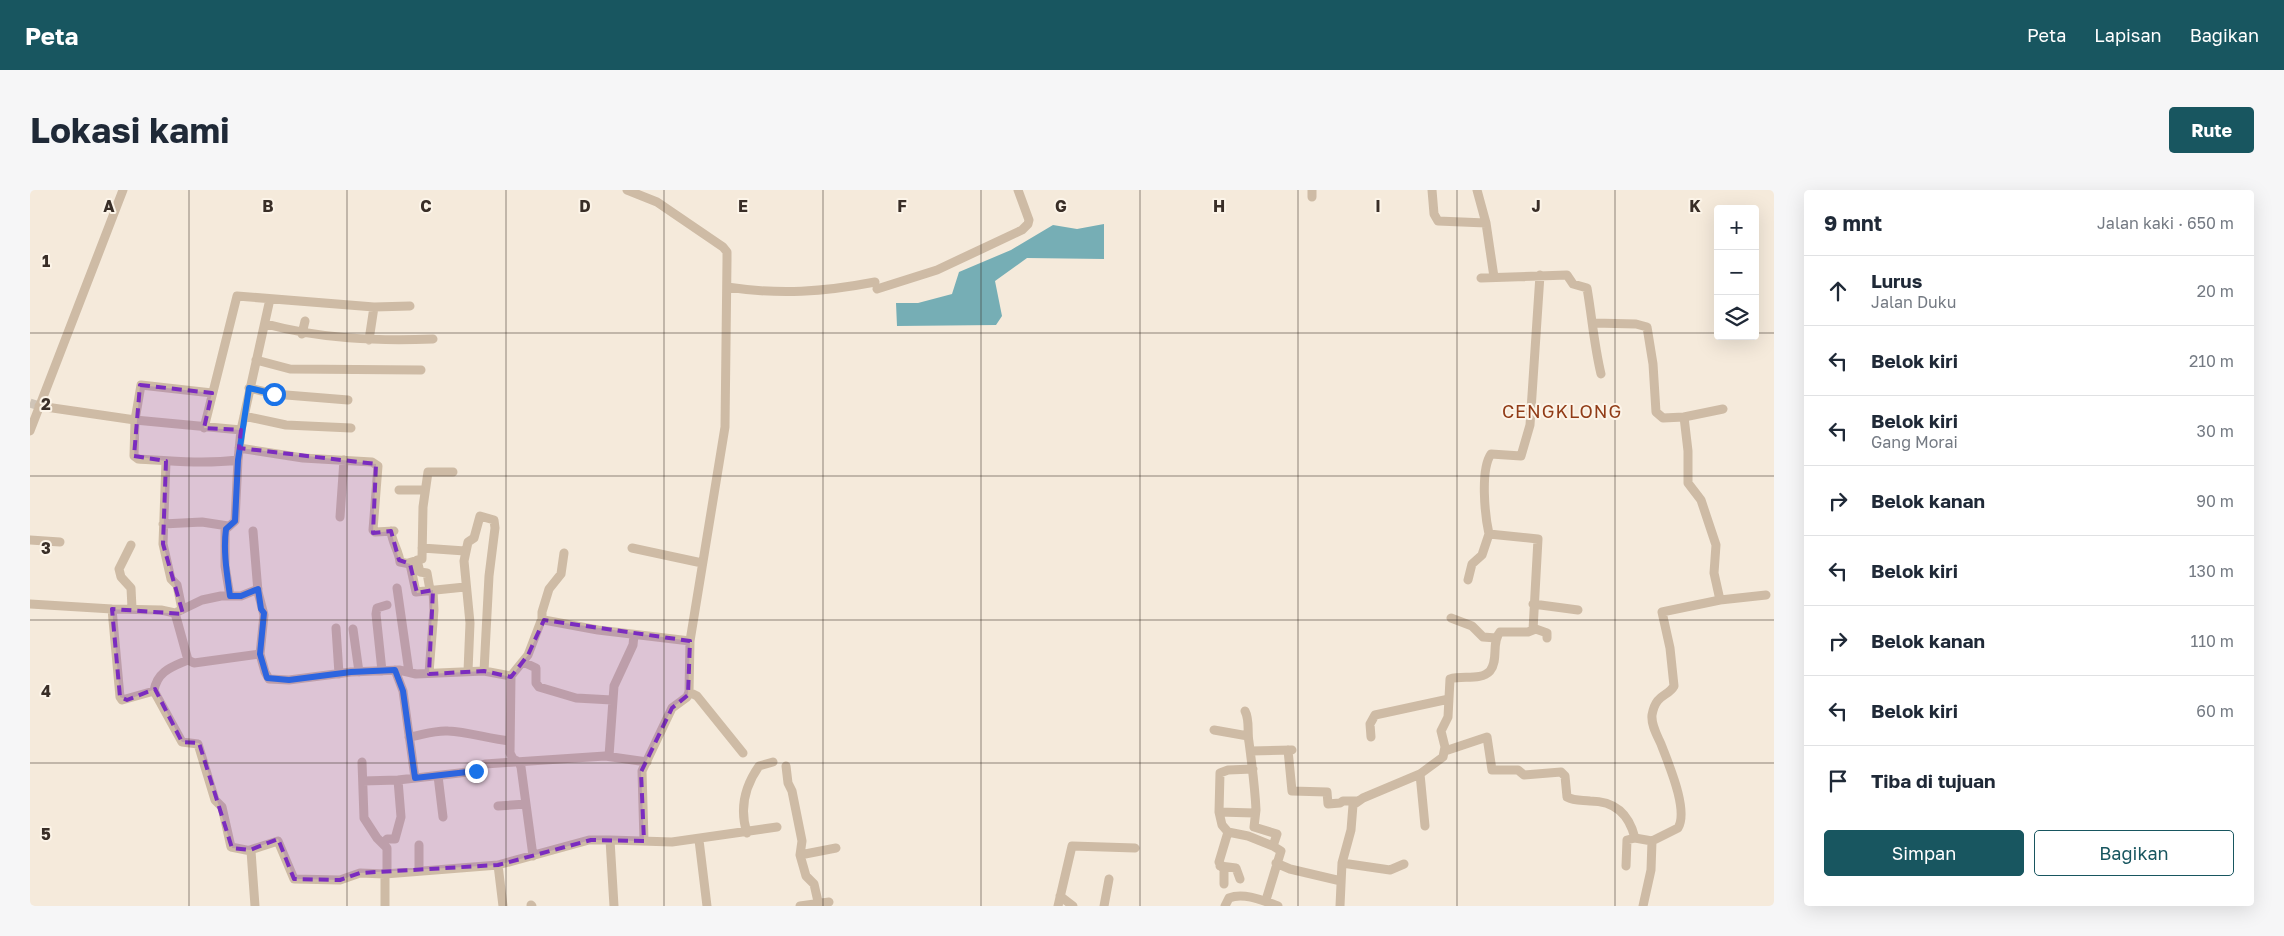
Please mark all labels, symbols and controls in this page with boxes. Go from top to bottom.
text: Peta [25,21,78,50]
text: Peta [2027,24,2066,46]
text: Lapisan [2094,24,2162,46]
text: Bagikan [2190,24,2259,46]
button: Rute [2169,107,2254,153]
text: Lokasi kami [30,109,230,151]
text: A [103,196,115,216]
text: B [262,196,274,216]
text: C [420,196,432,216]
text: D [579,196,591,216]
text: E [738,196,748,216]
text: F [897,196,907,216]
text: G [1055,196,1067,216]
text: H [1213,196,1225,216]
text: I [1375,196,1381,216]
text: J [1531,196,1541,216]
text: K [1689,196,1701,216]
map controls [1714,205,1759,340]
button: + [1714,205,1759,250]
text: 9 mnt [1824,210,1882,236]
text: Jalan kaki · 650 m [2097,213,2234,233]
button: − [1714,250,1759,295]
text: 1 [42,251,50,271]
text: Lurus [1871,269,1922,292]
icon: ahead [1824,277,1852,305]
text: 20 m [2197,281,2234,301]
text: Jalan Duku [1871,292,1957,312]
button: layers [1714,295,1759,340]
icon: left [1824,347,1852,375]
text: Belok kiri [1871,349,1958,372]
text: 210 m [2189,351,2234,371]
route start [263,383,286,406]
text: 2 [41,394,51,414]
district label: CENGKLONG [1502,400,1622,422]
text: Belok kiri [1871,409,1958,432]
icon: left [1824,417,1852,445]
text: 30 m [2197,421,2234,441]
text: Gang Morai [1871,432,1958,452]
icon: right [1824,487,1852,515]
text: Belok kanan [1871,489,1985,512]
text: 90 m [2196,491,2234,511]
text: 3 [41,538,51,558]
icon: left [1824,557,1852,585]
text: Belok kiri [1871,559,1958,582]
text: 130 m [2189,561,2234,581]
icon: right [1824,627,1852,655]
text: Belok kanan [1871,629,1985,652]
text: 110 m [2190,631,2234,651]
text: 4 [41,681,51,701]
icon: left [1824,697,1852,725]
text: Belok kiri [1871,699,1958,722]
text: 60 m [2196,701,2234,721]
route end [465,760,488,783]
icon: arrive [1824,767,1852,795]
text: Tiba di tujuan [1871,769,1996,792]
text: 5 [41,824,51,844]
button: Simpan [1824,830,2024,876]
button: Bagikan [2034,830,2234,876]

